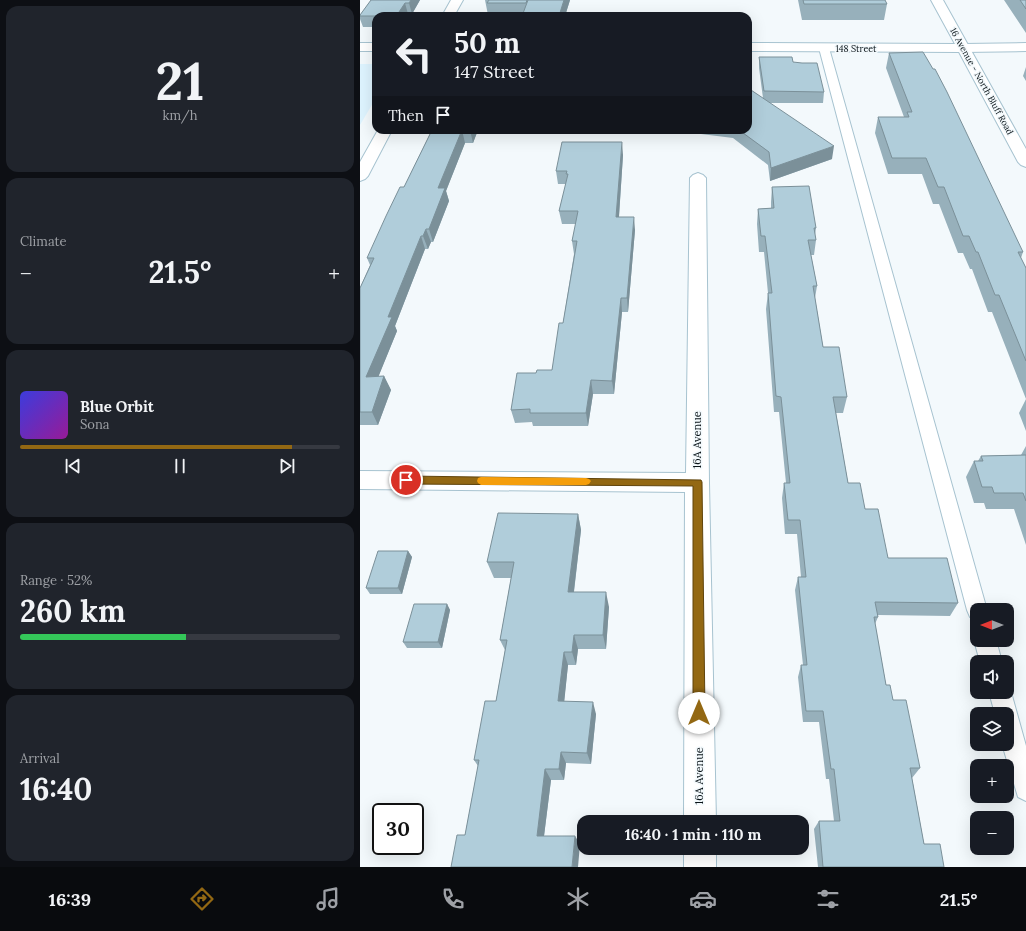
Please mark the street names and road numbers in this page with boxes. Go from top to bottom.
street label: 16 Avenue - North Bluff Road [948,26,1016,137]
street label: 148 Street [835,43,877,54]
street label: 16A Avenue [690,411,704,469]
street label: 16A Avenue [692,747,706,805]

